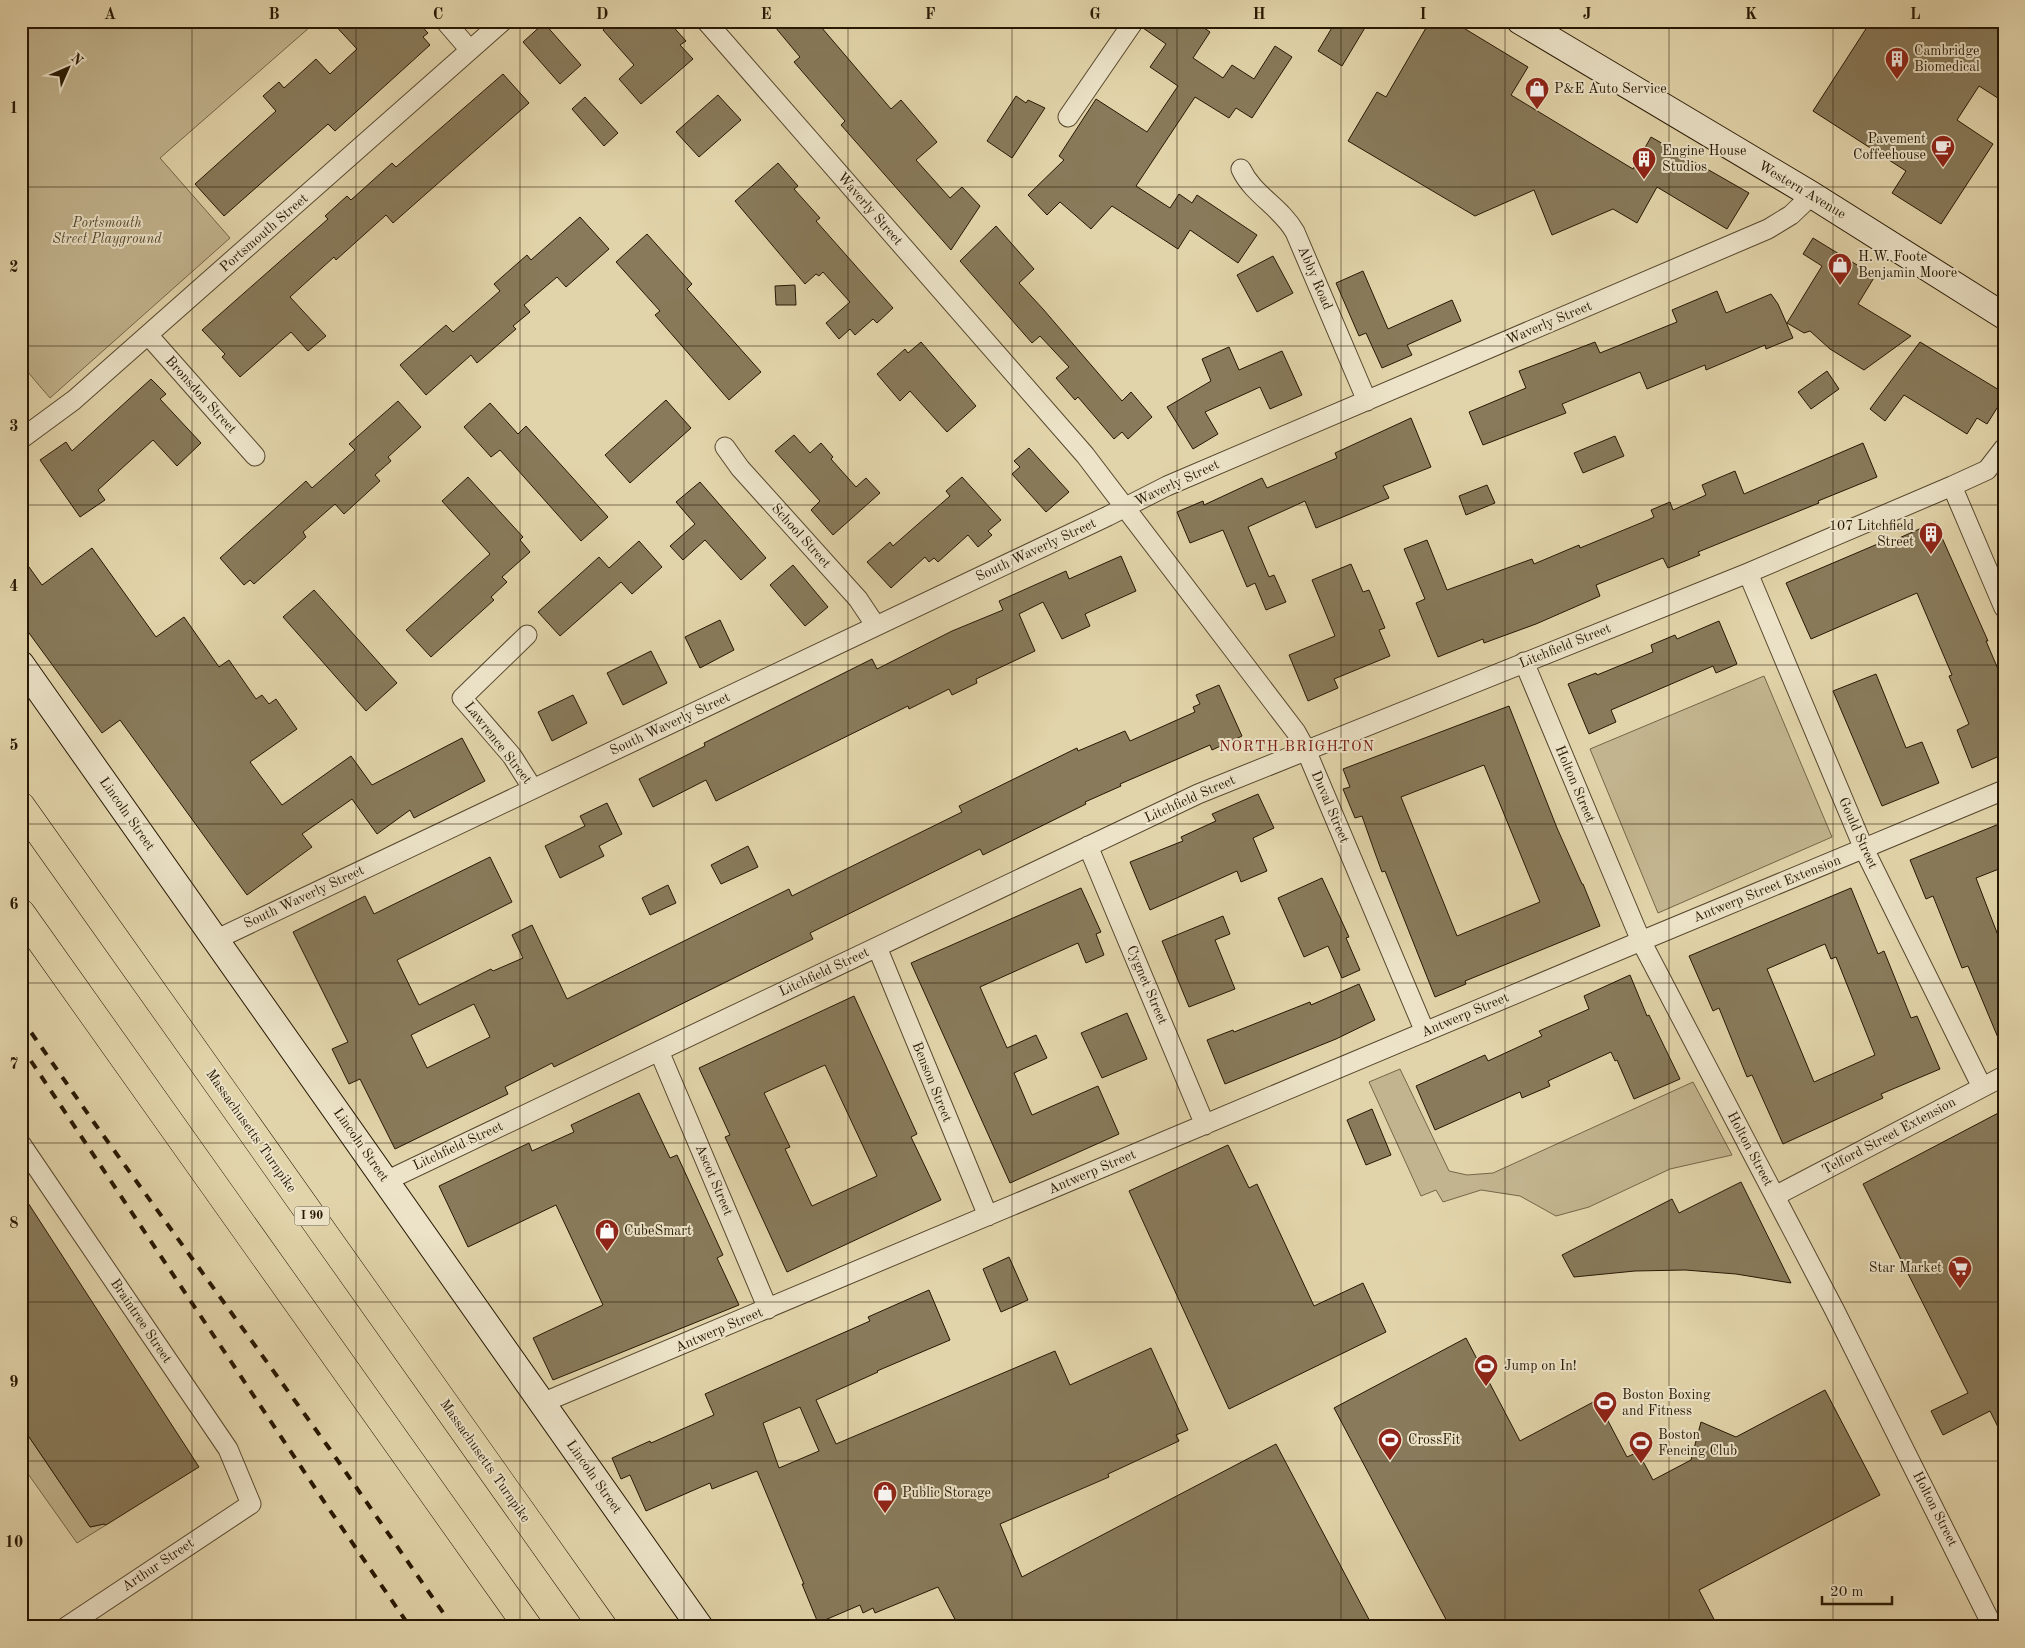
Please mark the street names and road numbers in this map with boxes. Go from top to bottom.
street label: Western Avenue [1756,158,1848,222]
street label: Waverly Street [835,170,905,248]
street label: Portsmouth Street [217,191,311,275]
street label: Abby Road [1295,244,1335,312]
street label: Waverly Street [1504,299,1594,347]
street label: Bronsdon Street [163,354,239,436]
street label: Waverly Street [1133,457,1221,509]
street label: School Street [769,501,833,571]
street label: South Waverly Street [974,516,1098,584]
street label: Litchfield Street [1517,621,1613,671]
street label: South Waverly Street [608,690,732,758]
street label: Lawrence Street [462,699,534,787]
street label: Holton Street [1552,743,1598,825]
street label: Duval Street [1308,769,1352,845]
street label: Litchfield Street [1143,773,1238,825]
street label: Lincoln Street [97,775,157,853]
street label: Gould Street [1836,795,1880,871]
street label: Antwerp Street Extension [1691,853,1843,925]
street label: South Waverly Street [242,863,366,931]
street label: Cygnet Street [1124,943,1170,1027]
street label: Litchfield Street [777,945,871,999]
street label: Antwerp Street [1419,990,1511,1040]
street label: Benson Street [910,1040,954,1124]
street label: Massachusetts Turnpike [203,1067,299,1195]
street label: Telford Street Extension [1820,1095,1958,1177]
street label: Lincoln Street [331,1106,391,1184]
street label: Holton Street [1725,1109,1776,1189]
street label: Litchfield Street [411,1119,505,1173]
street label: Ascot Street [693,1142,735,1218]
street label: Antwerp Street [1046,1147,1138,1197]
road number: I 90 [294,1206,330,1226]
street label: Braintree Street [108,1276,174,1366]
street label: Antwerp Street [673,1305,765,1355]
street label: Massachusetts Turnpike [437,1397,533,1525]
street label: Lincoln Street [564,1438,624,1516]
street label: Holton Street [1910,1469,1960,1549]
street label: Arthur Street [120,1536,196,1594]

